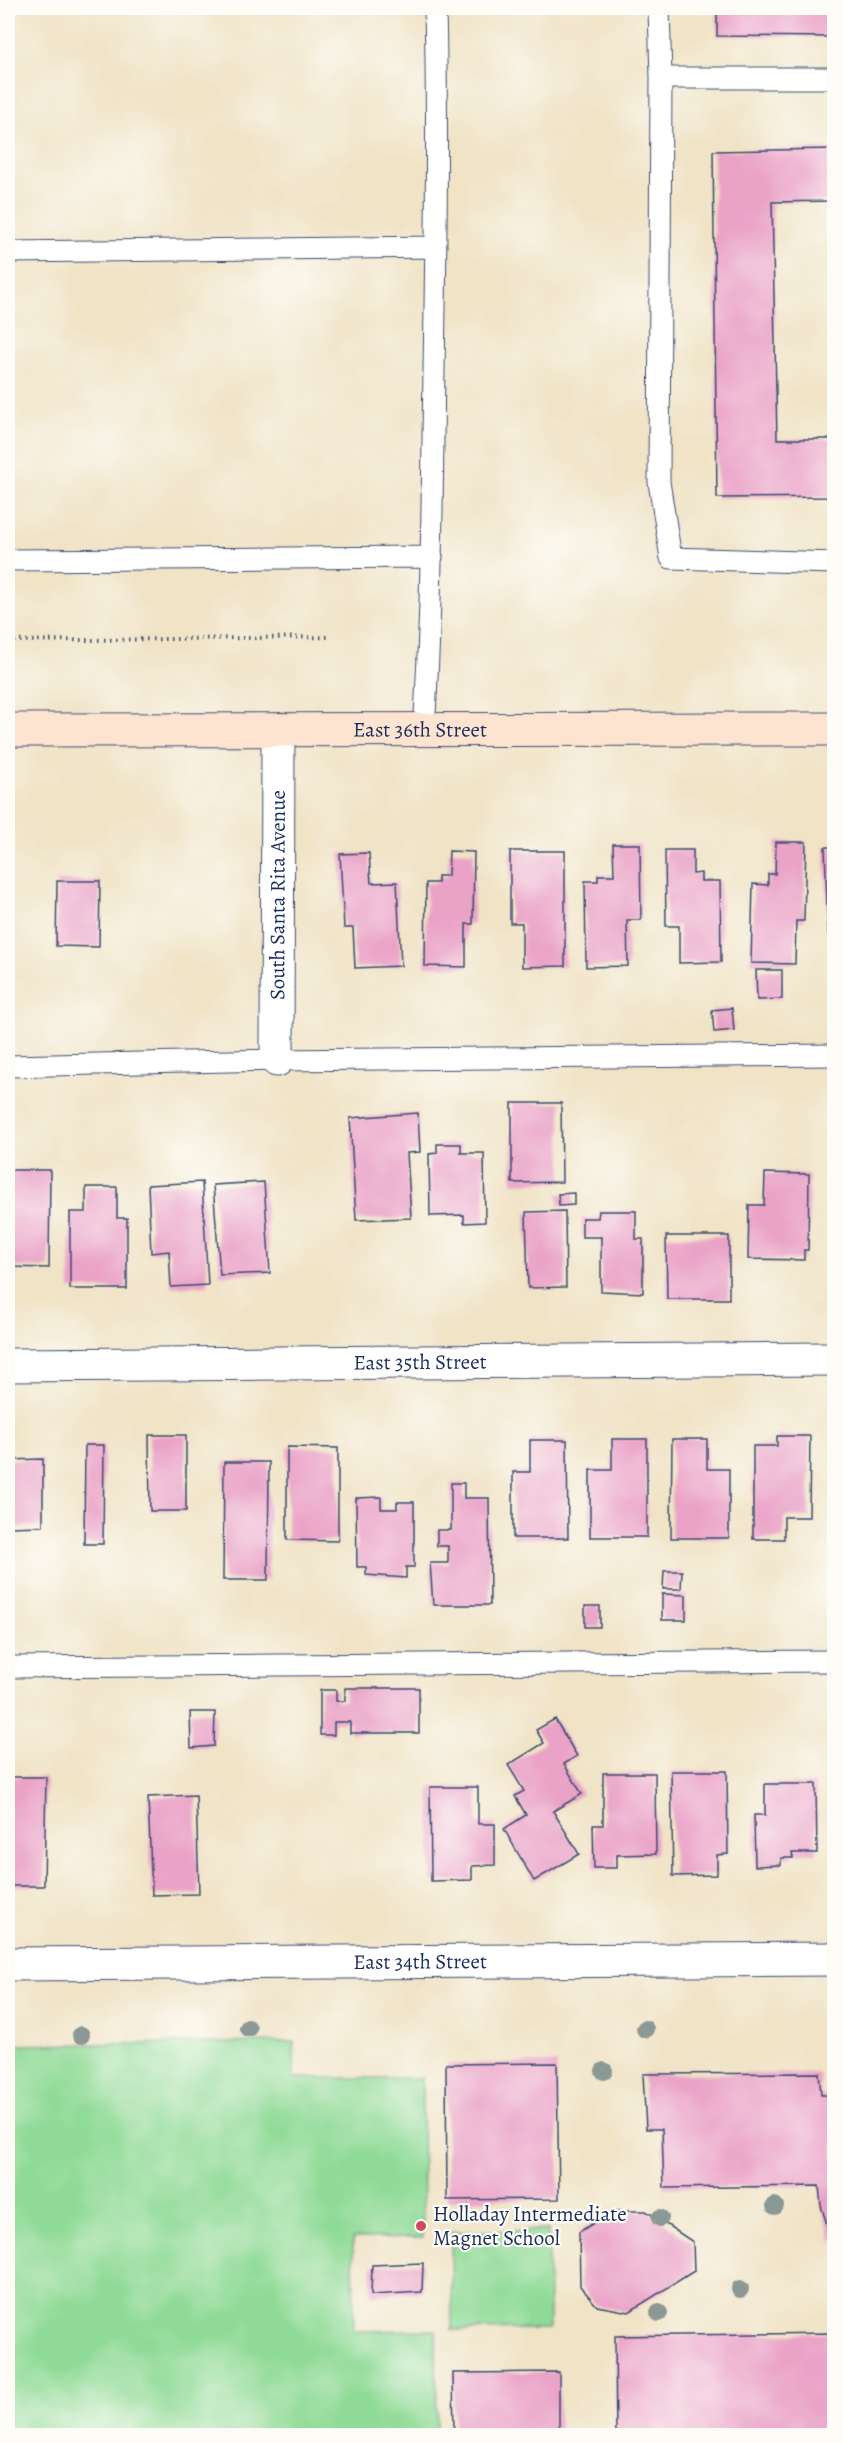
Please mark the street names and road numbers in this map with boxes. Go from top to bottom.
street label: East 36th Street [353,715,487,744]
street label: South Santa Rita Avenue [263,790,292,1000]
street label: East 35th Street [353,1348,487,1376]
street label: East 34th Street [353,1947,487,1976]

